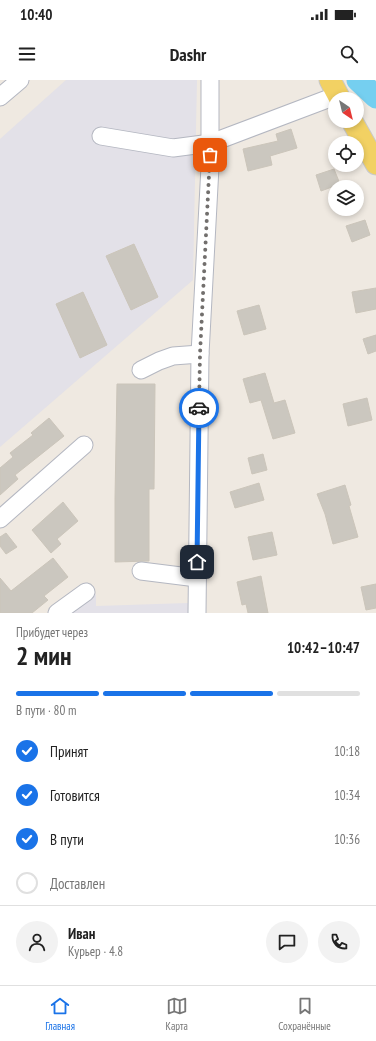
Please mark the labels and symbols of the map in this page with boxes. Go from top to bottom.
north arrow [328,92,364,128]
pin [193,138,227,172]
courier [179,388,219,428]
pin [180,545,214,579]

